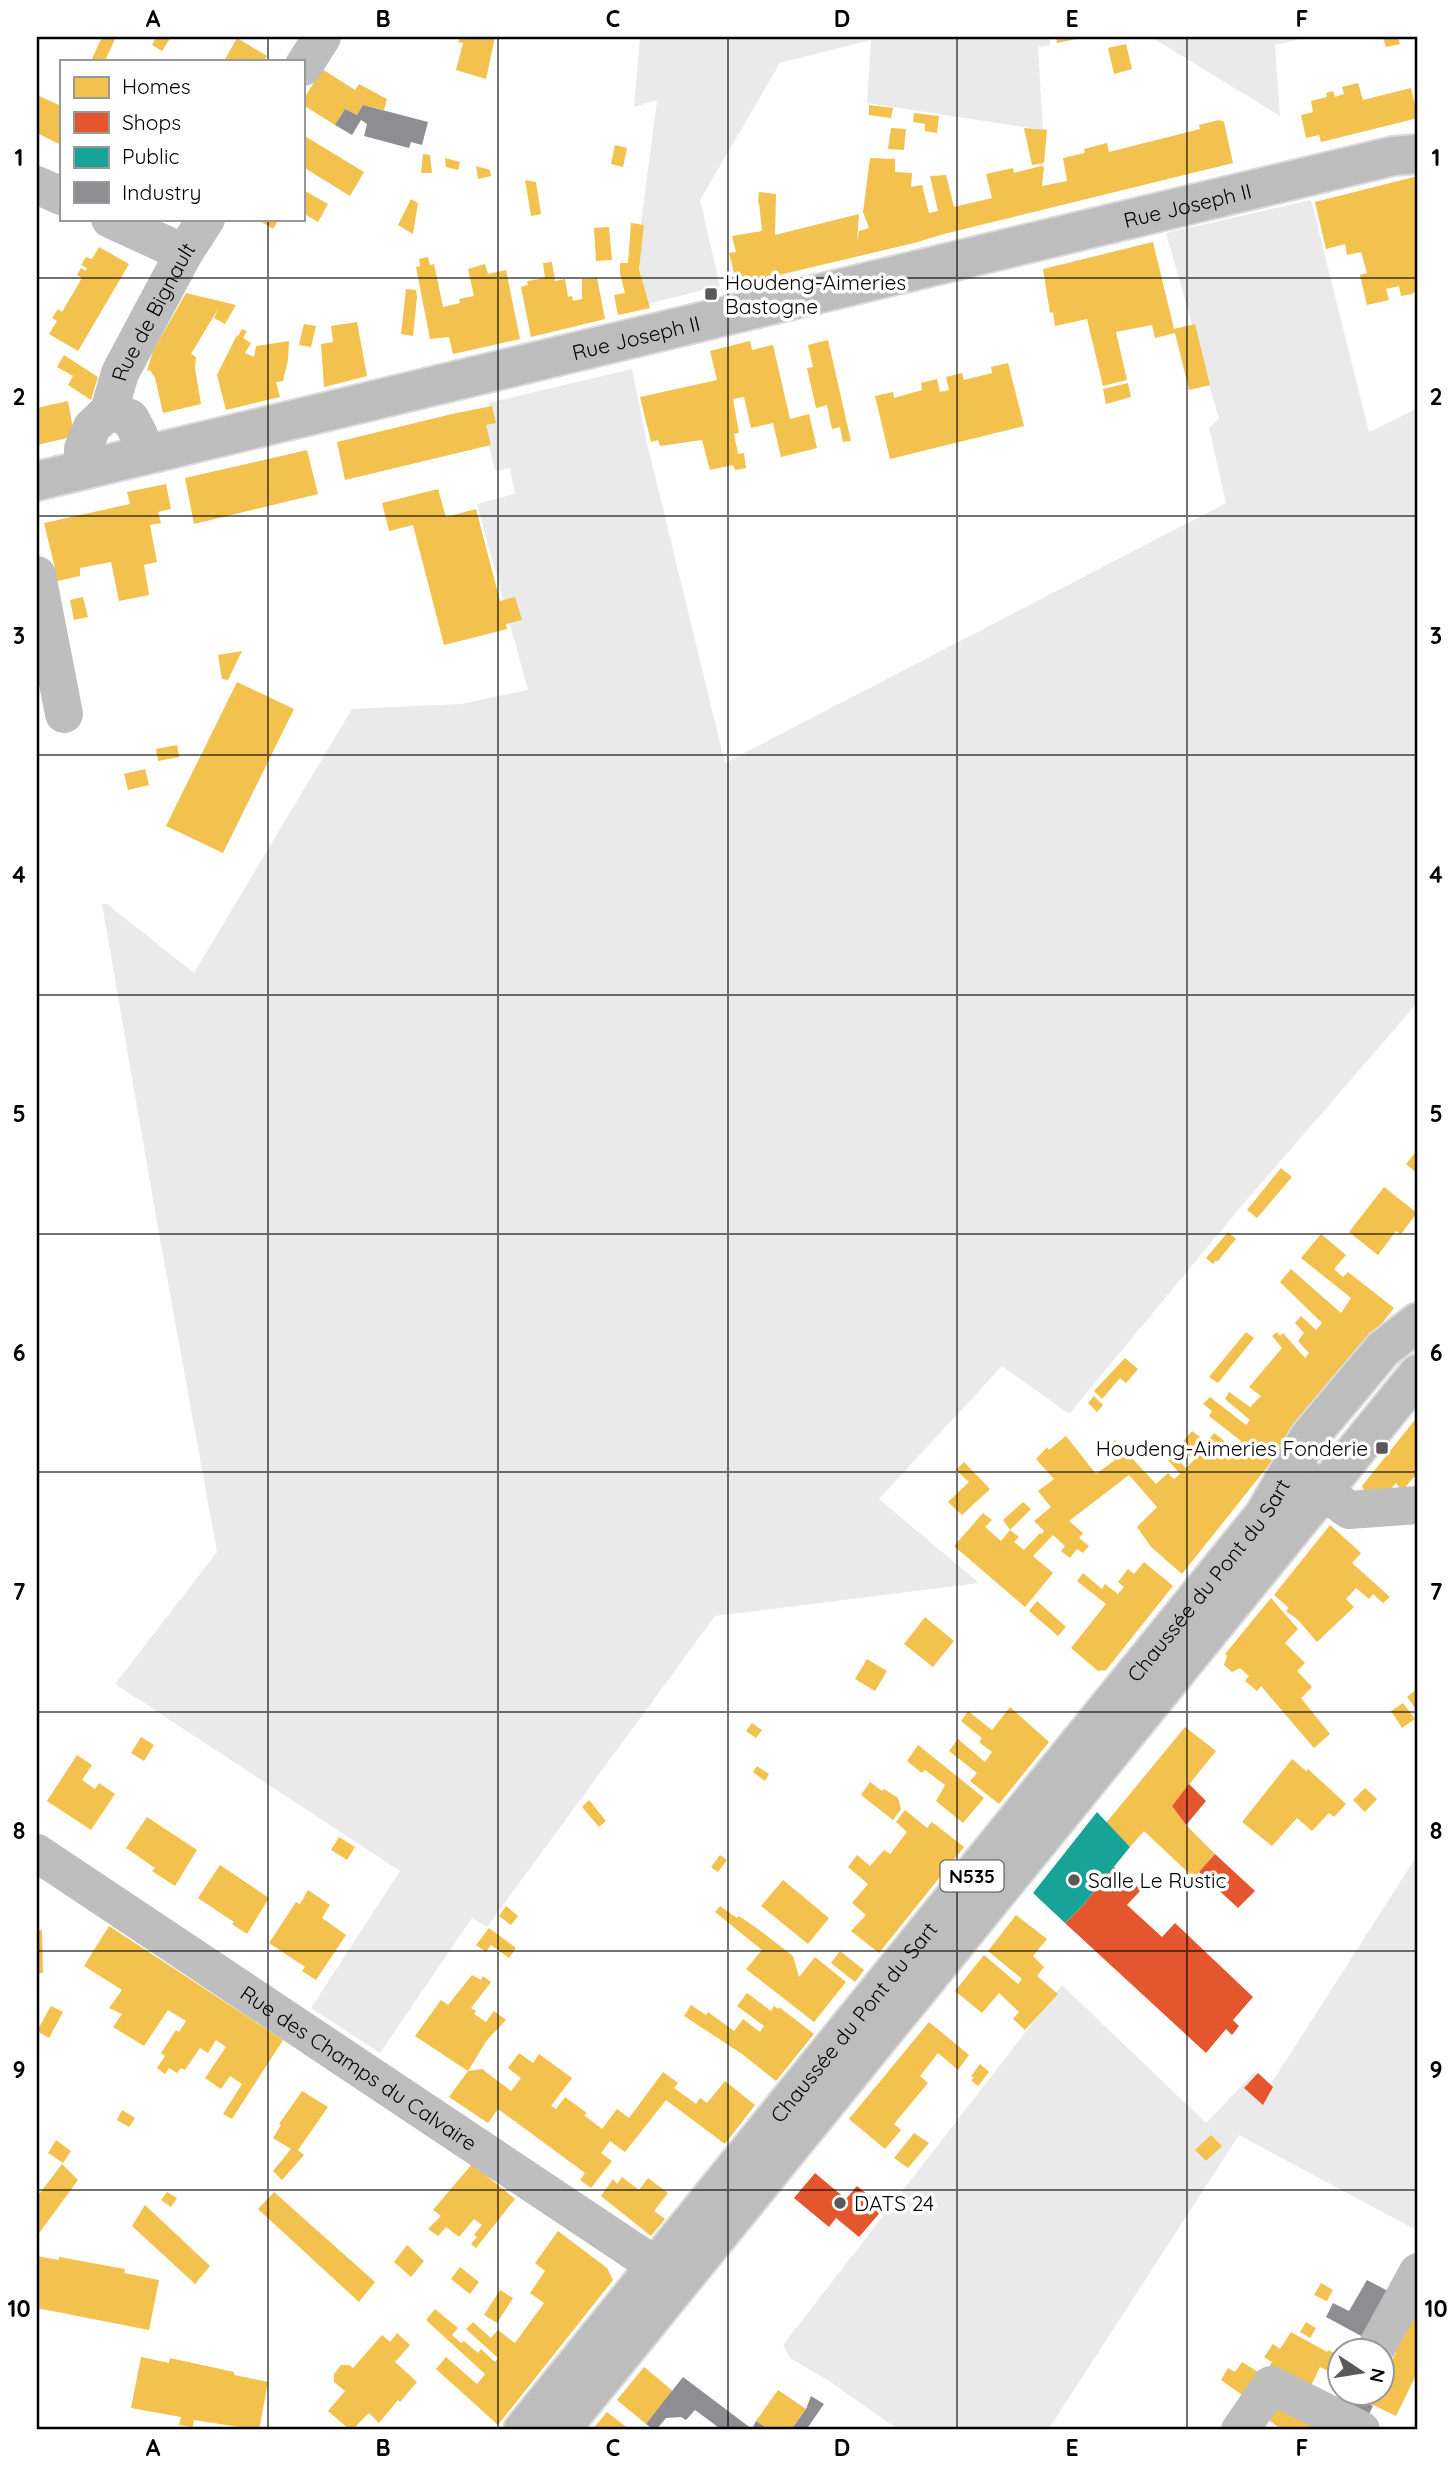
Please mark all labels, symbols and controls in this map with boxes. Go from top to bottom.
text: A [146,4,161,33]
text: B [375,4,391,33]
text: C [606,4,620,33]
text: D [834,4,850,33]
text: E [1065,4,1079,33]
text: F [1296,4,1308,33]
legend [60,60,304,220]
text: Homes [122,73,191,99]
text: Shops [122,109,181,135]
text: 1 [15,143,23,172]
text: Public [122,143,179,169]
text: 1 [1432,143,1440,172]
street label: Rue Joseph II [1121,177,1254,233]
text: Industry [122,179,201,205]
street label: Rue de Bignault [105,237,200,384]
place label: Houdeng-Aimeries Bastogne [725,269,906,319]
marker: Houdeng-Aimeries Bastogne [703,286,719,302]
street label: Rue Joseph II [569,310,703,365]
text: 2 [12,382,26,411]
text: 2 [1429,382,1443,411]
text: 3 [13,621,25,650]
text: 3 [1430,621,1442,650]
text: 4 [12,860,26,889]
text: 4 [1429,860,1443,889]
text: 5 [12,1099,26,1128]
text: 5 [1429,1099,1443,1128]
text: 6 [13,1338,25,1367]
text: 6 [1430,1338,1442,1367]
place label: Houdeng-Aimeries Fonderie [1096,1435,1368,1461]
marker: Houdeng-Aimeries Fonderie [1374,1440,1390,1456]
street label: Chaussée du Pont du Sart [1121,1474,1295,1687]
text: 7 [13,1577,26,1606]
text: 7 [1430,1577,1443,1606]
text: 8 [13,1816,25,1845]
text: 8 [1430,1816,1442,1845]
road number: N535 [940,1860,1004,1892]
place label: Salle Le Rustic [1088,1867,1227,1893]
marker: Salle Le Rustic [1066,1872,1082,1888]
street label: Chaussée du Pont du Sart [764,1916,942,2128]
street label: Rue des Champs du Calvaire [236,1980,482,2156]
text: 9 [12,2055,26,2084]
text: 9 [1429,2055,1443,2084]
place label: DATS 24 [854,2190,934,2216]
marker: DATS 24 [832,2195,848,2211]
text: 10 [7,2294,31,2323]
text: 10 [1424,2294,1448,2323]
north arrow [1326,2338,1396,2408]
text: N [1364,2366,1391,2385]
text: A [146,2433,161,2462]
text: B [375,2433,391,2462]
text: C [606,2433,620,2462]
text: D [834,2433,850,2462]
text: E [1065,2433,1079,2462]
text: F [1296,2433,1308,2462]

